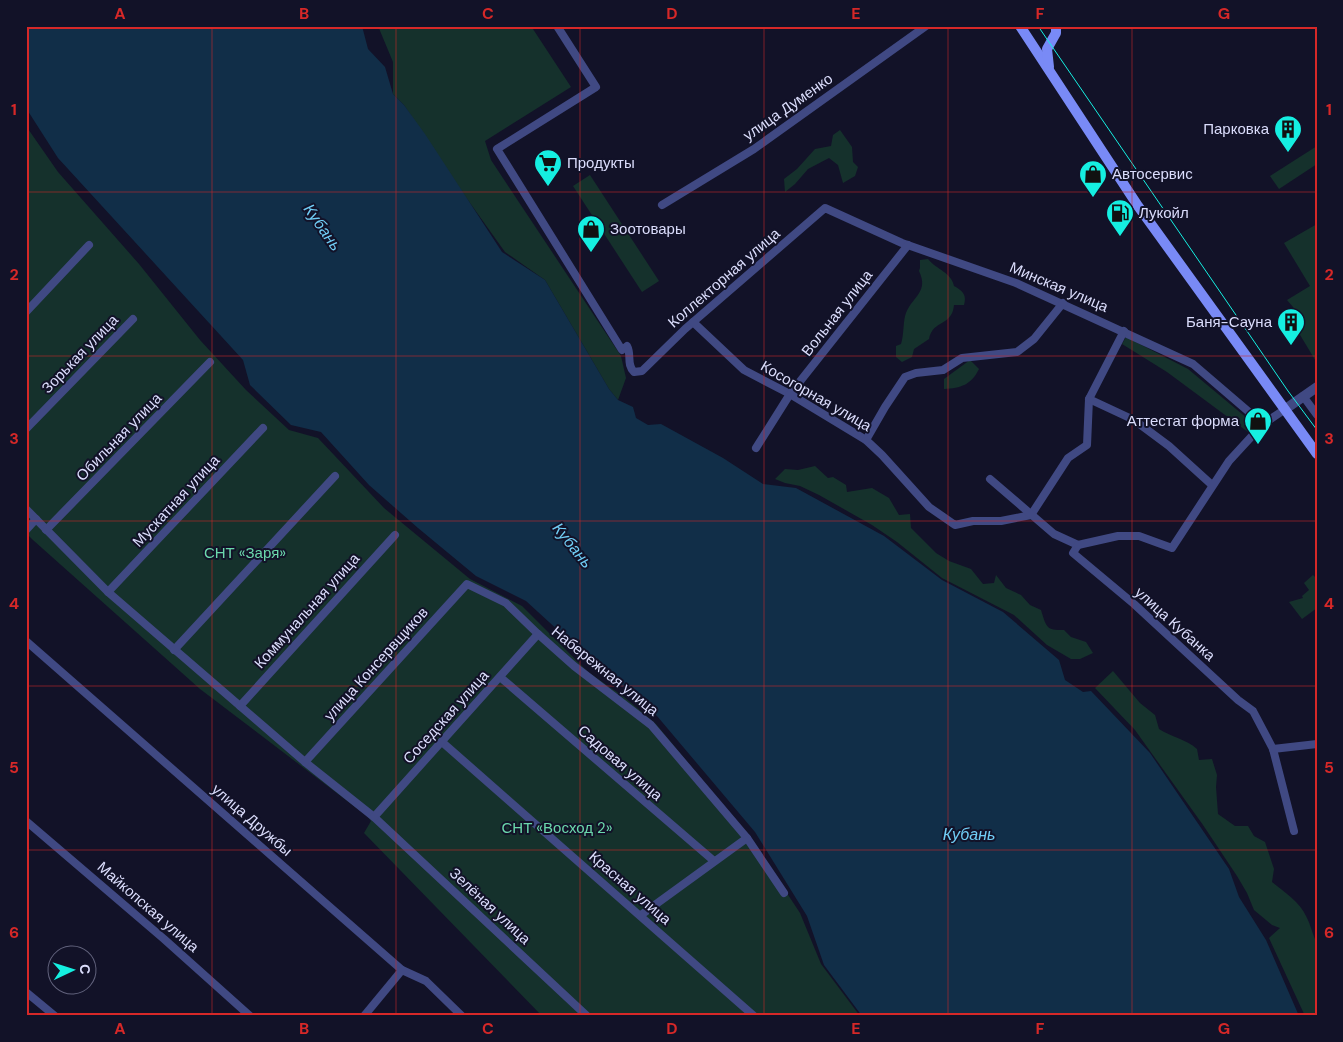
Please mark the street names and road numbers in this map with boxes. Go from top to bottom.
street label: улица Думенко [739,69,837,145]
street label: Коллекторная улица [664,223,785,332]
street label: Минская улица [1007,257,1112,317]
street label: Вольная улица [797,265,877,360]
street label: Зорькая улица [37,310,123,398]
street label: Косогорная улица [757,356,876,436]
street label: Обильная улица [72,388,167,485]
street label: Мускатная улица [128,450,224,551]
street label: Коммунальная улица [250,549,365,673]
street label: улица Кубанка [1131,583,1220,666]
street label: улица Консервщиков [320,603,432,725]
street label: Набережная улица [547,622,663,721]
street label: Соседская улица [399,665,494,768]
street label: Садовая улица [573,721,667,806]
street label: улица Дружбы [207,779,297,861]
street label: Красная улица [585,847,676,930]
street label: Майкопская улица [93,857,204,957]
street label: Зелёная улица [445,863,535,949]

